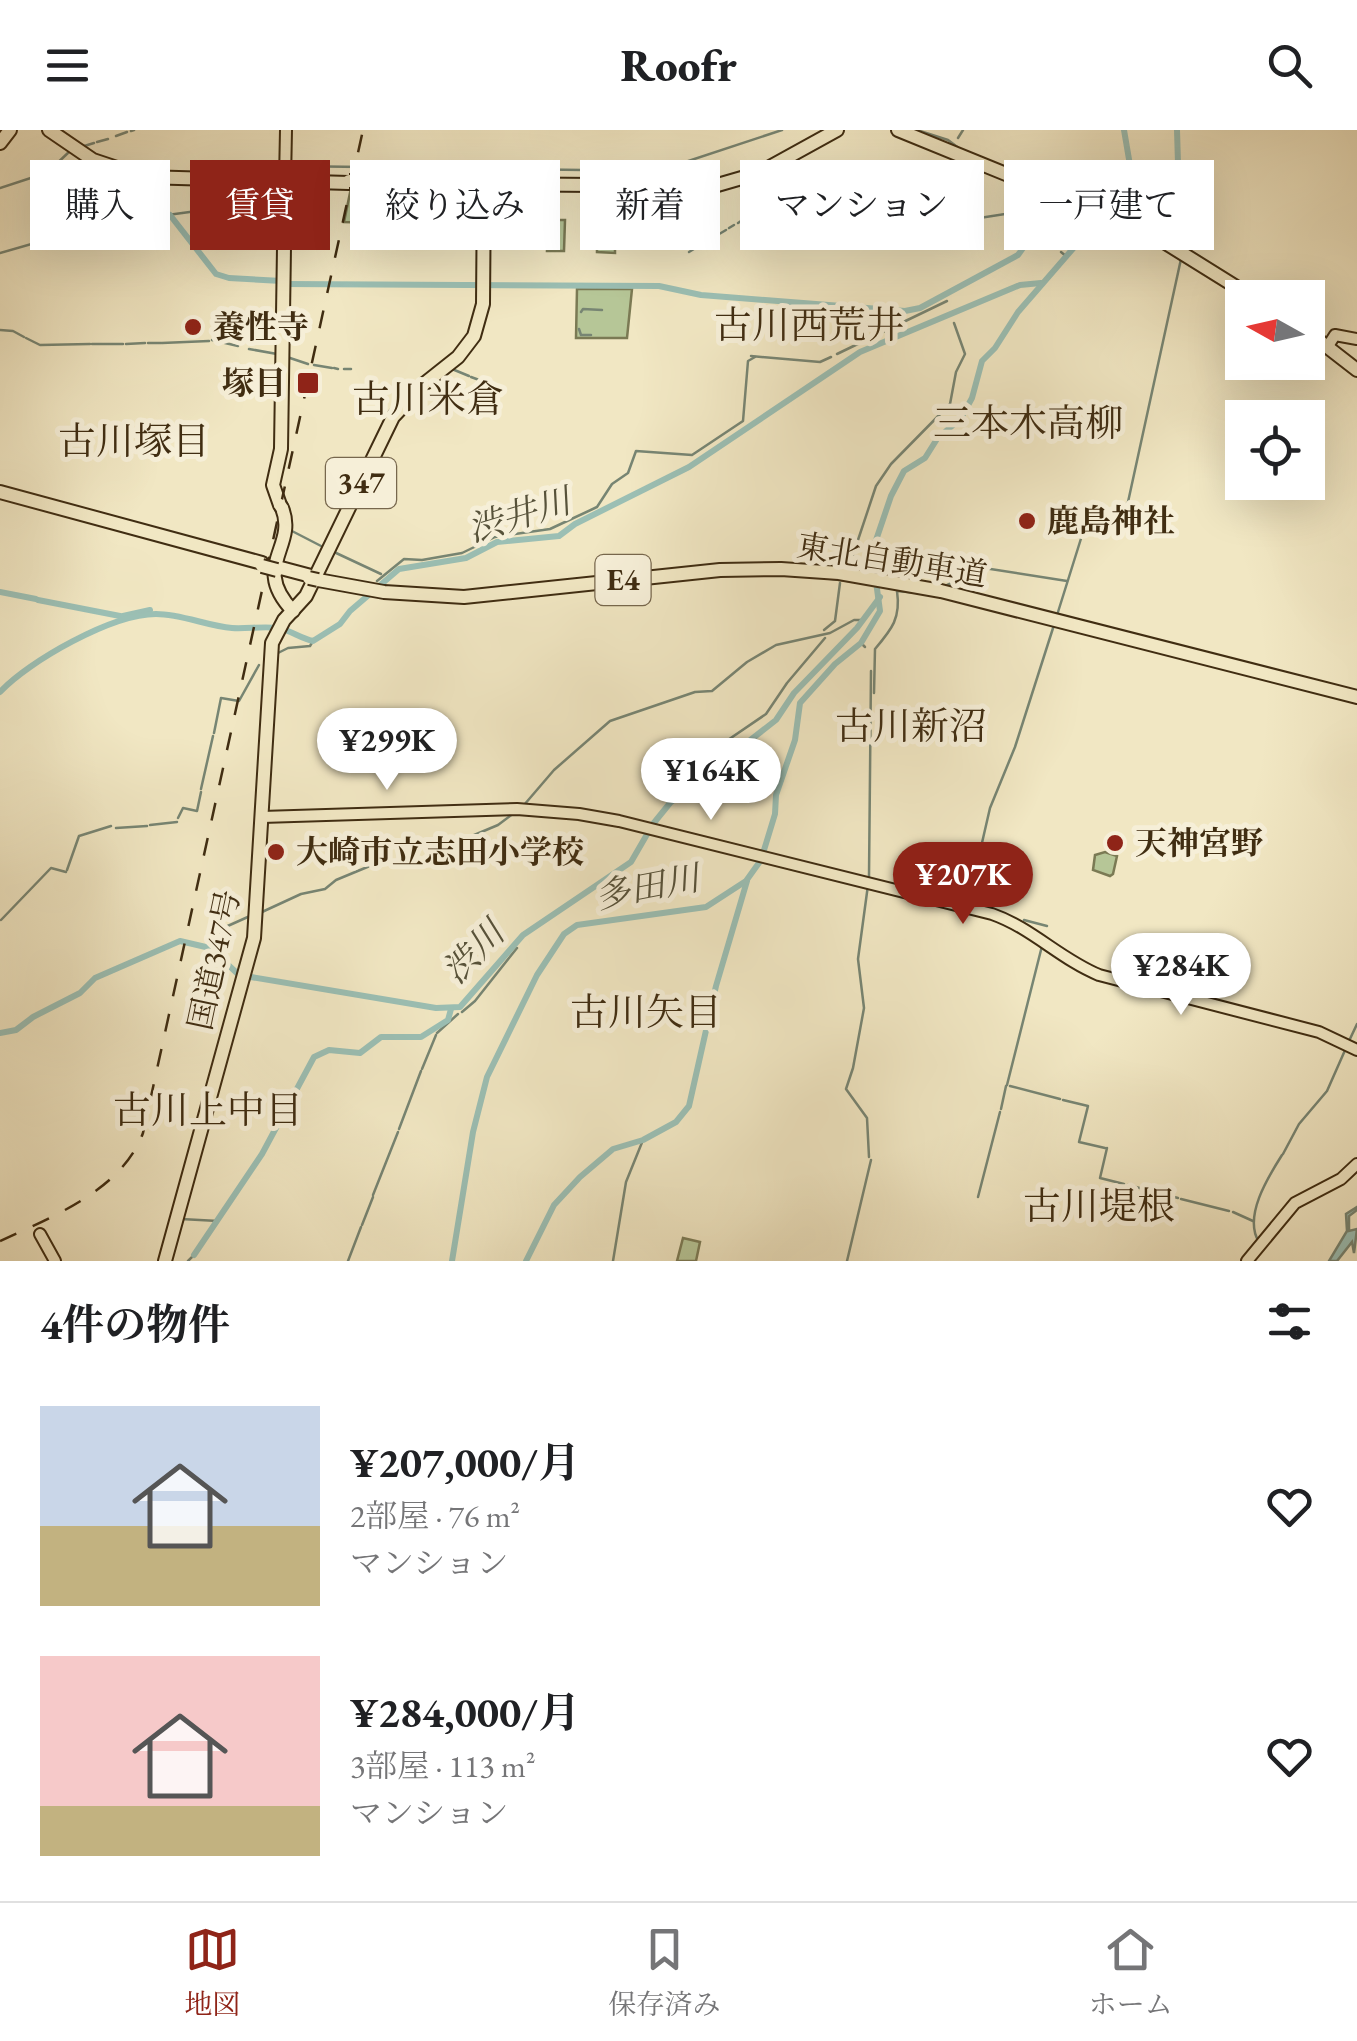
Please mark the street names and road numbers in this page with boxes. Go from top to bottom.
road number: 347 [326,458,396,508]
street label: 東北自動車道 [794,524,990,596]
road number: E4 [596,555,650,605]
street label: 国道347号 [179,886,249,1034]

